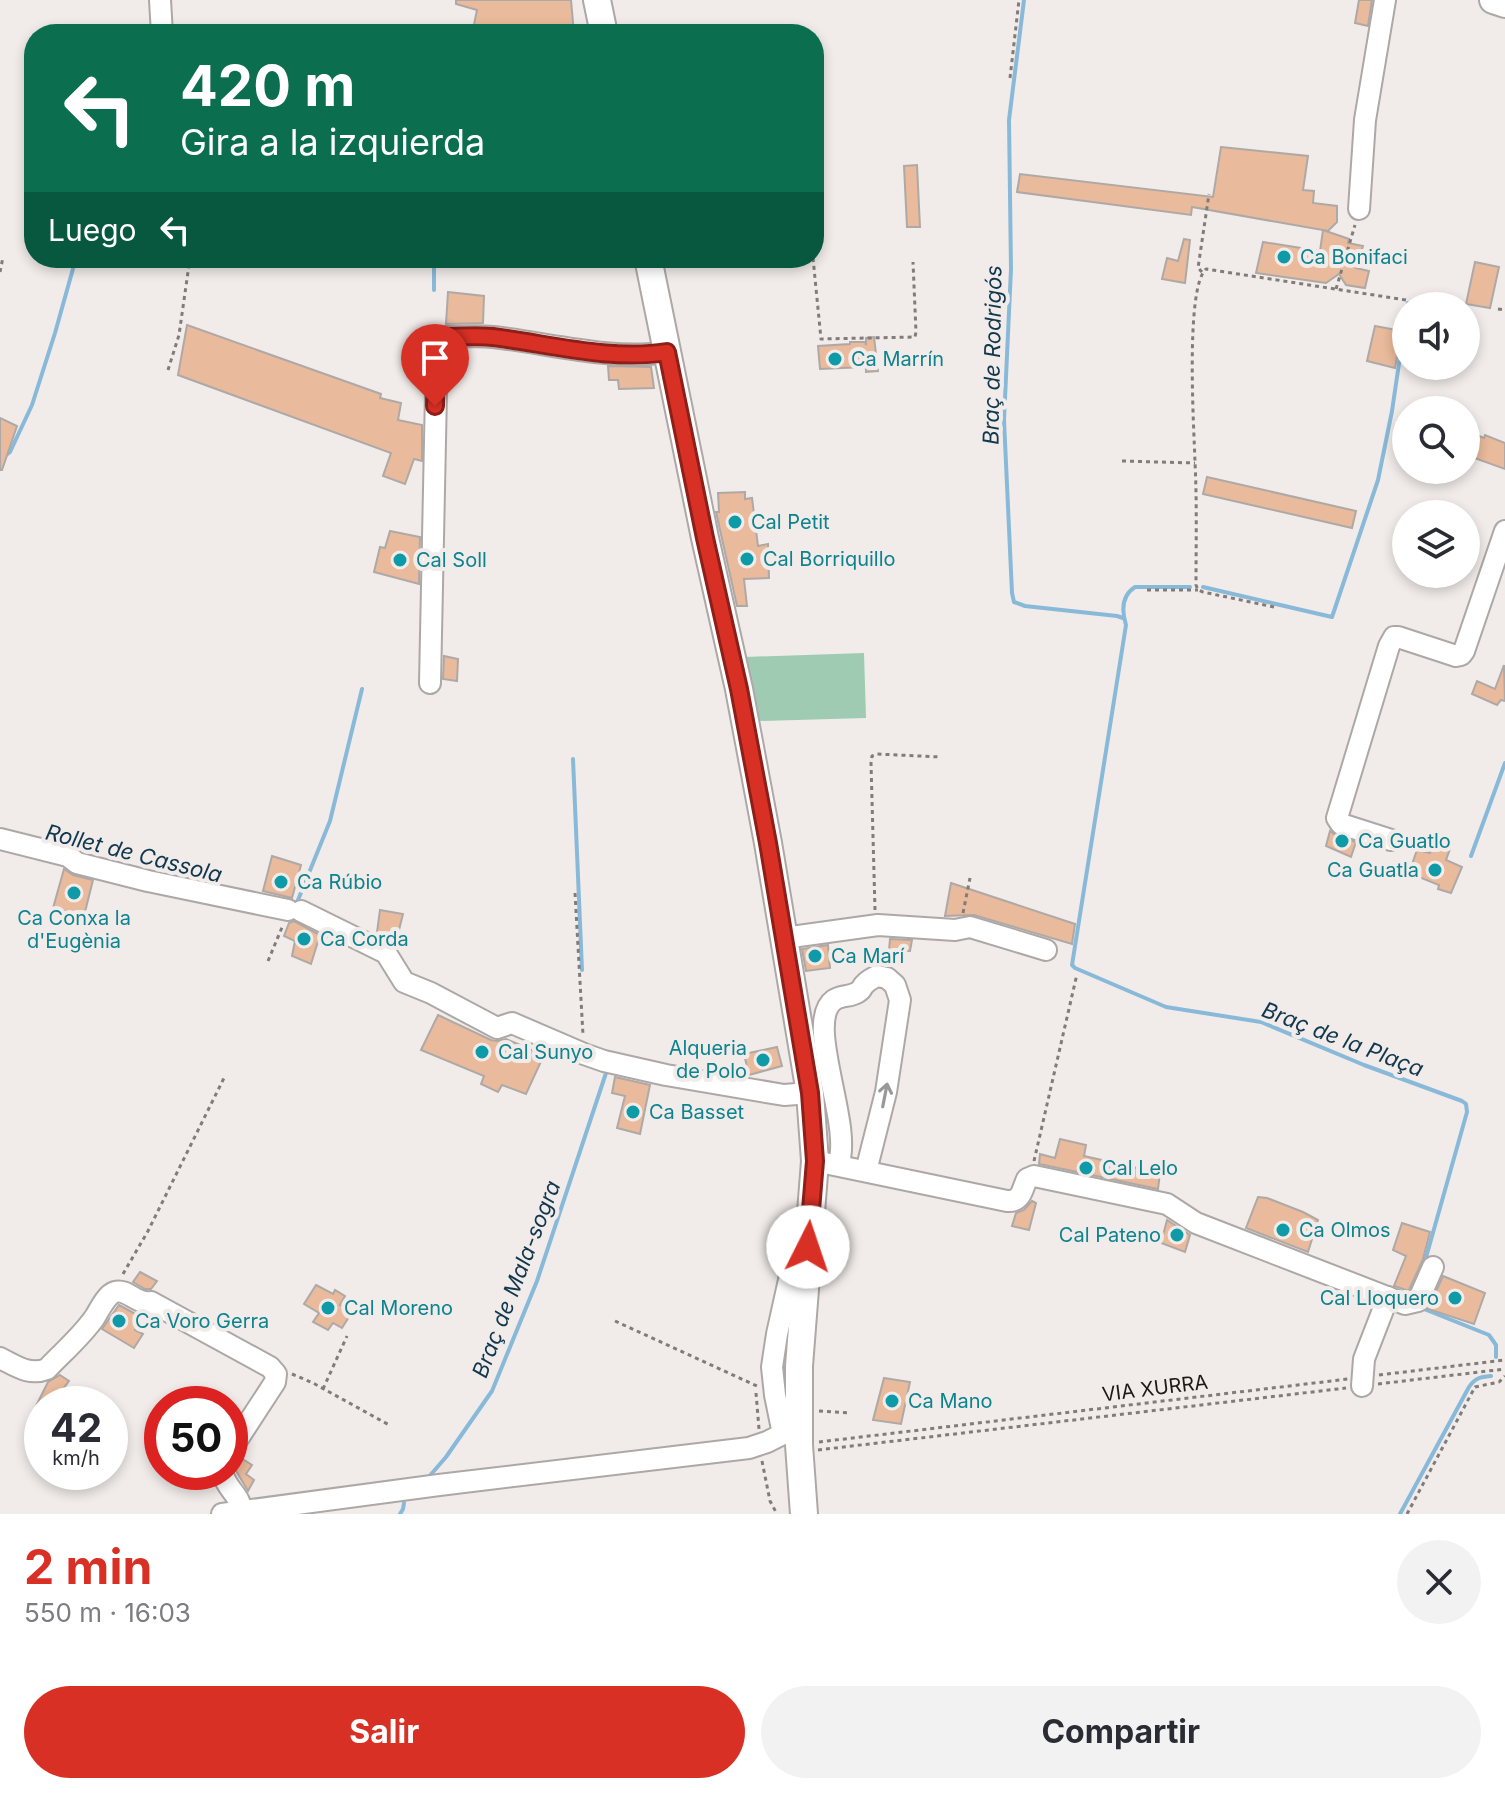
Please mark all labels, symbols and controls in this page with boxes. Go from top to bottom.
text: 420 m [180,52,355,120]
icon: left [48,56,152,160]
text: Gira a la izquierda [180,120,485,164]
icon: left [153,208,197,252]
text: Luego [48,212,137,248]
place label: Ca Bonifaci [1300,245,1408,269]
marker: Ca Bonifaci [1275,248,1293,266]
water label: Braç de Rodrigós [977,265,1007,445]
map controls [1392,292,1480,588]
button: sound [1392,292,1480,380]
pin [401,324,469,406]
icon: arrive [413,336,457,380]
place label: Ca Marrín [851,347,944,371]
marker: Ca Marrín [826,350,844,368]
button: search [1392,396,1480,484]
button: layers [1392,500,1480,588]
place label: Cal Petit [751,510,830,534]
marker: Cal Petit [726,513,744,531]
place label: Cal Borriquillo [763,547,896,571]
place label: Cal Soll [416,548,487,572]
marker: Cal Borriquillo [738,550,756,568]
marker: Cal Soll [391,551,409,569]
water label: Rollet de Cassola [43,819,225,887]
place label: Ca Guatlo [1358,829,1451,853]
marker: Ca Guatlo [1333,832,1351,850]
place label: Ca Guatla [1327,858,1419,882]
marker: Ca Guatla [1426,861,1444,879]
place label: Ca Rúbio [297,870,382,894]
marker: Ca Rúbio [272,873,290,891]
marker: Ca Conxa la d'Eugènia [65,884,83,902]
place label: Ca Conxa la d'Eugènia [17,906,131,953]
place label: Ca Corda [320,927,409,951]
marker: Ca Corda [295,930,313,948]
place label: Ca Marí [831,944,905,968]
marker: Ca Marí [806,947,824,965]
water label: Braç de la Plaça [1259,996,1427,1082]
place label: Alqueria de Polo [669,1036,747,1083]
place label: Cal Sunyo [498,1040,593,1064]
marker: Cal Sunyo [473,1043,491,1061]
marker: Alqueria de Polo [754,1051,772,1069]
one-way arrow [878,1083,893,1108]
place label: Ca Basset [649,1100,745,1124]
marker: Ca Basset [624,1103,642,1121]
place label: Cal Lelo [1102,1156,1178,1180]
marker: Cal Lelo [1077,1159,1095,1177]
water label: Braç de Mala-sogra [466,1177,566,1381]
position arrow [766,1205,850,1289]
place label: Ca Olmos [1299,1218,1391,1242]
marker: Ca Olmos [1274,1221,1292,1239]
place label: Cal Pateno [1059,1223,1161,1247]
marker: Cal Pateno [1168,1226,1186,1244]
place label: Cal Lloquero [1320,1286,1439,1310]
marker: Cal Lloquero [1446,1289,1464,1307]
place label: Cal Moreno [344,1296,453,1320]
marker: Cal Moreno [319,1299,337,1317]
place label: Ca Voro Gerra [135,1309,269,1333]
marker: Ca Voro Gerra [110,1312,128,1330]
street label: VIA XURRA [1101,1370,1210,1406]
speed limit sign: 50 [144,1386,248,1490]
place label: Ca Mano [908,1389,993,1413]
marker: Ca Mano [883,1392,901,1410]
text: 42 [50,1403,102,1452]
text: km/h [52,1446,100,1470]
text: 2 min [24,1537,152,1596]
button: close [1397,1540,1481,1624]
text: 550 m · 16:03 [24,1597,191,1628]
button: Salir [24,1686,745,1778]
button: Compartir [761,1686,1481,1778]

